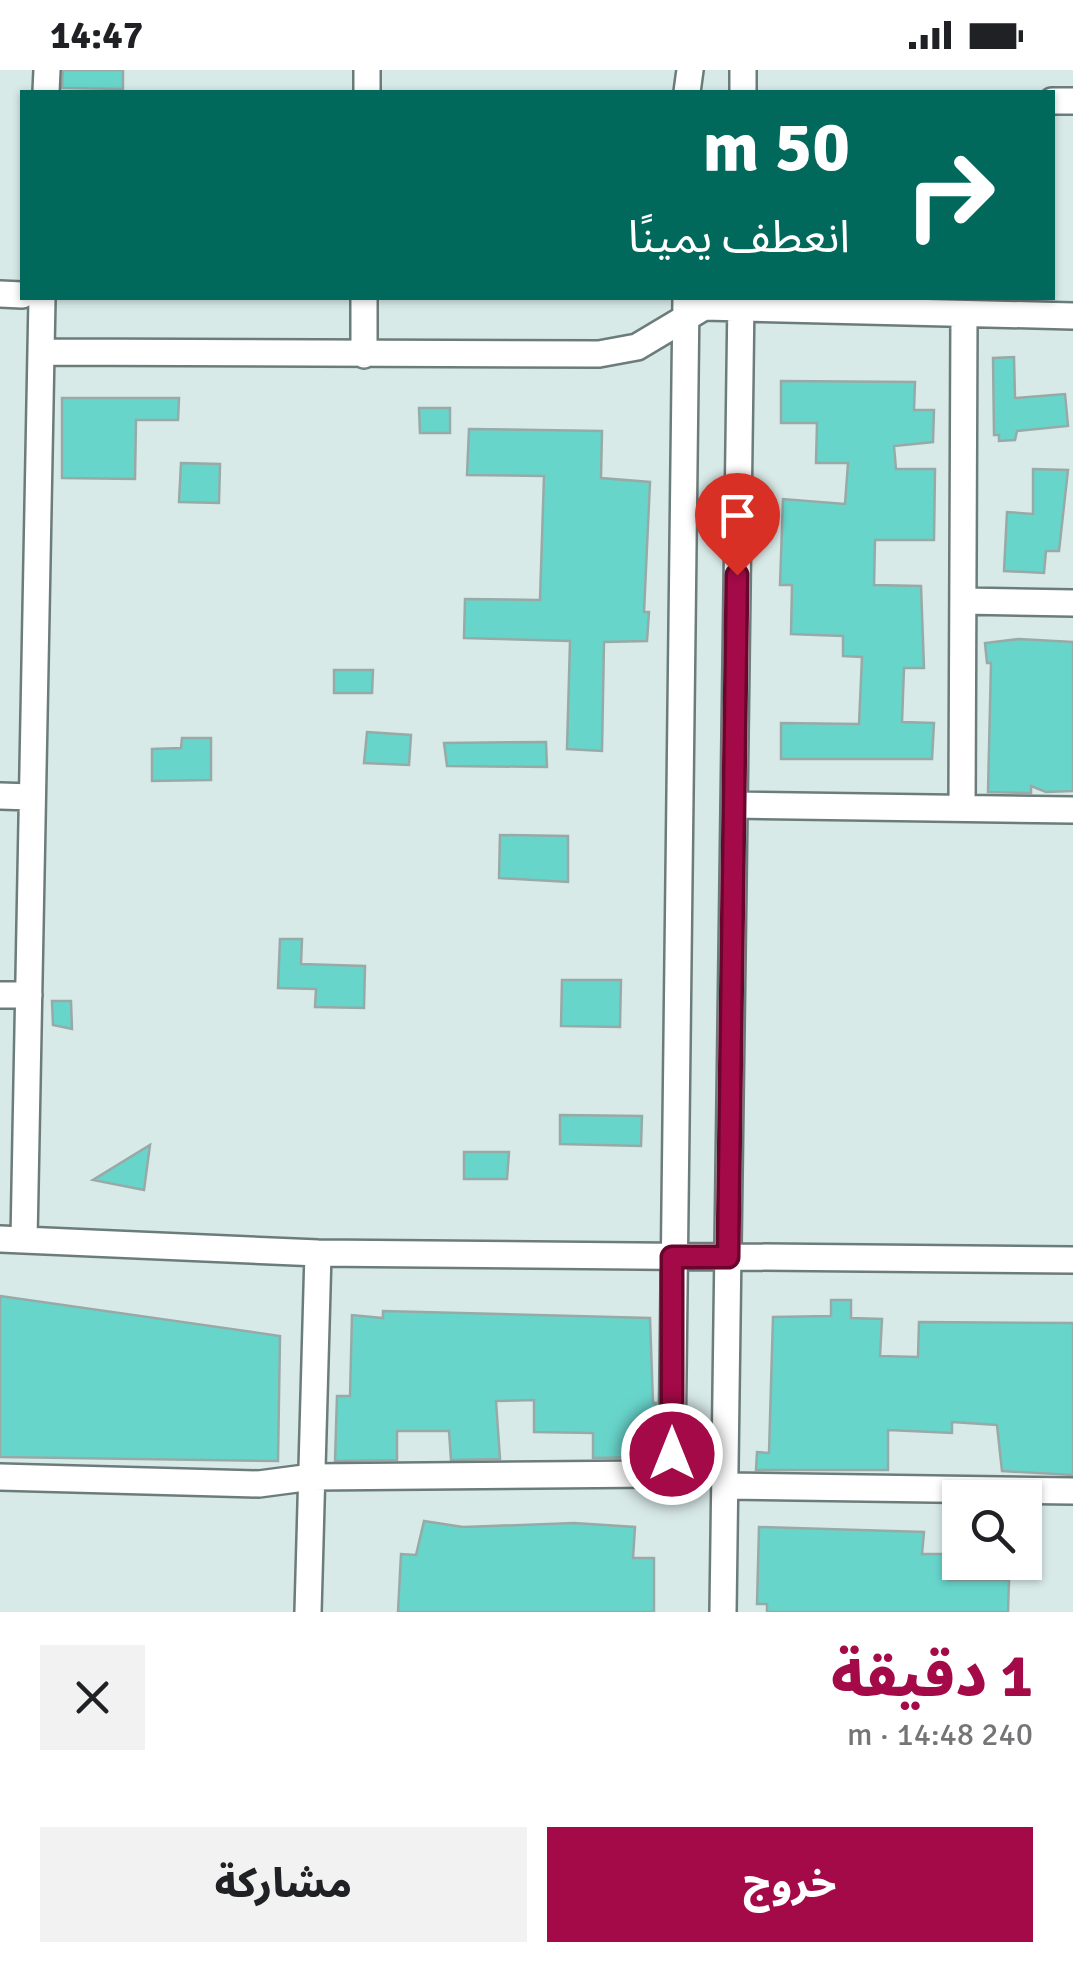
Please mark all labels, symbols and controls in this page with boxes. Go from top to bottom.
text: 14:47 [50,12,143,59]
text: 50 m [702,104,850,190]
icon: right [885,130,1015,260]
text: انعطف يمينًا [628,210,850,265]
pin [695,473,780,576]
icon: arrive [710,488,765,543]
position arrow [620,1402,724,1506]
map controls [942,1480,1042,1580]
button: search [942,1480,1042,1580]
text: 1 دقيقة [831,1640,1033,1714]
button: close [40,1645,145,1750]
text: 240 m · 14:48 [847,1715,1033,1754]
button: مشاركة [40,1827,527,1942]
button: خروج [547,1827,1033,1942]

